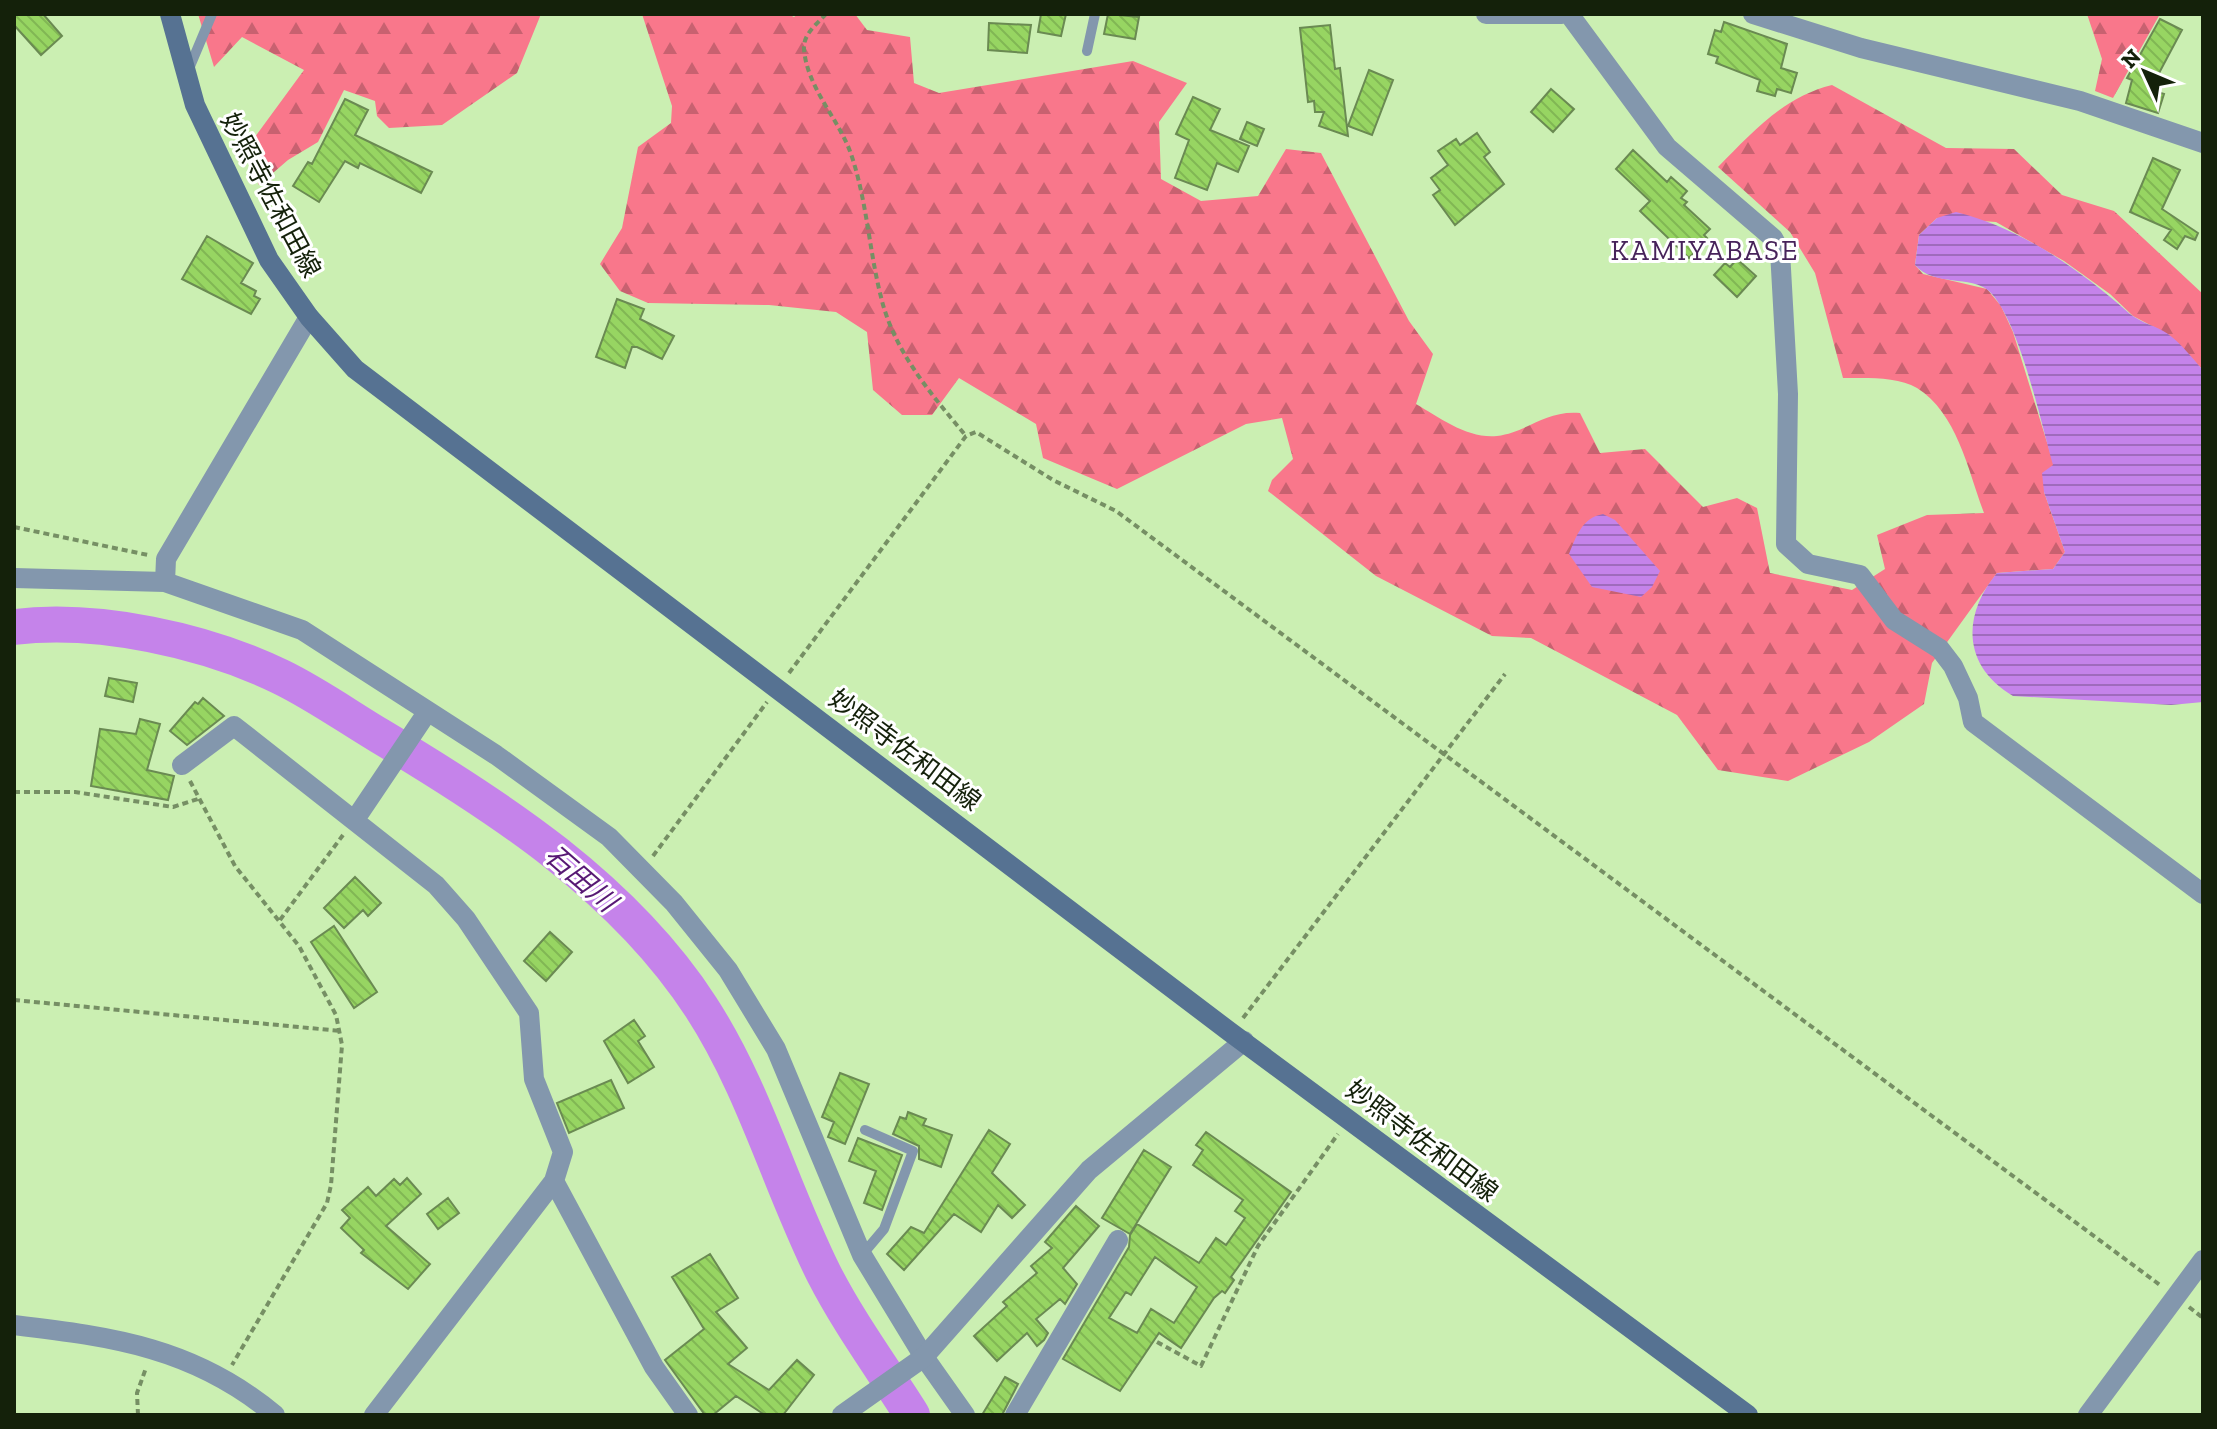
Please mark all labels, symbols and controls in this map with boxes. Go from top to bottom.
north arrow [2105,32,2185,112]
text: N [2115,43,2147,74]
street label: 妙照寺佐和田線 [214,107,328,283]
district label: KAMIYABASE [1611,234,1799,267]
street label: 妙照寺佐和田線 [823,682,987,818]
water label: 石田川 [538,838,625,920]
street label: 妙照寺佐和田線 [1340,1073,1504,1209]

